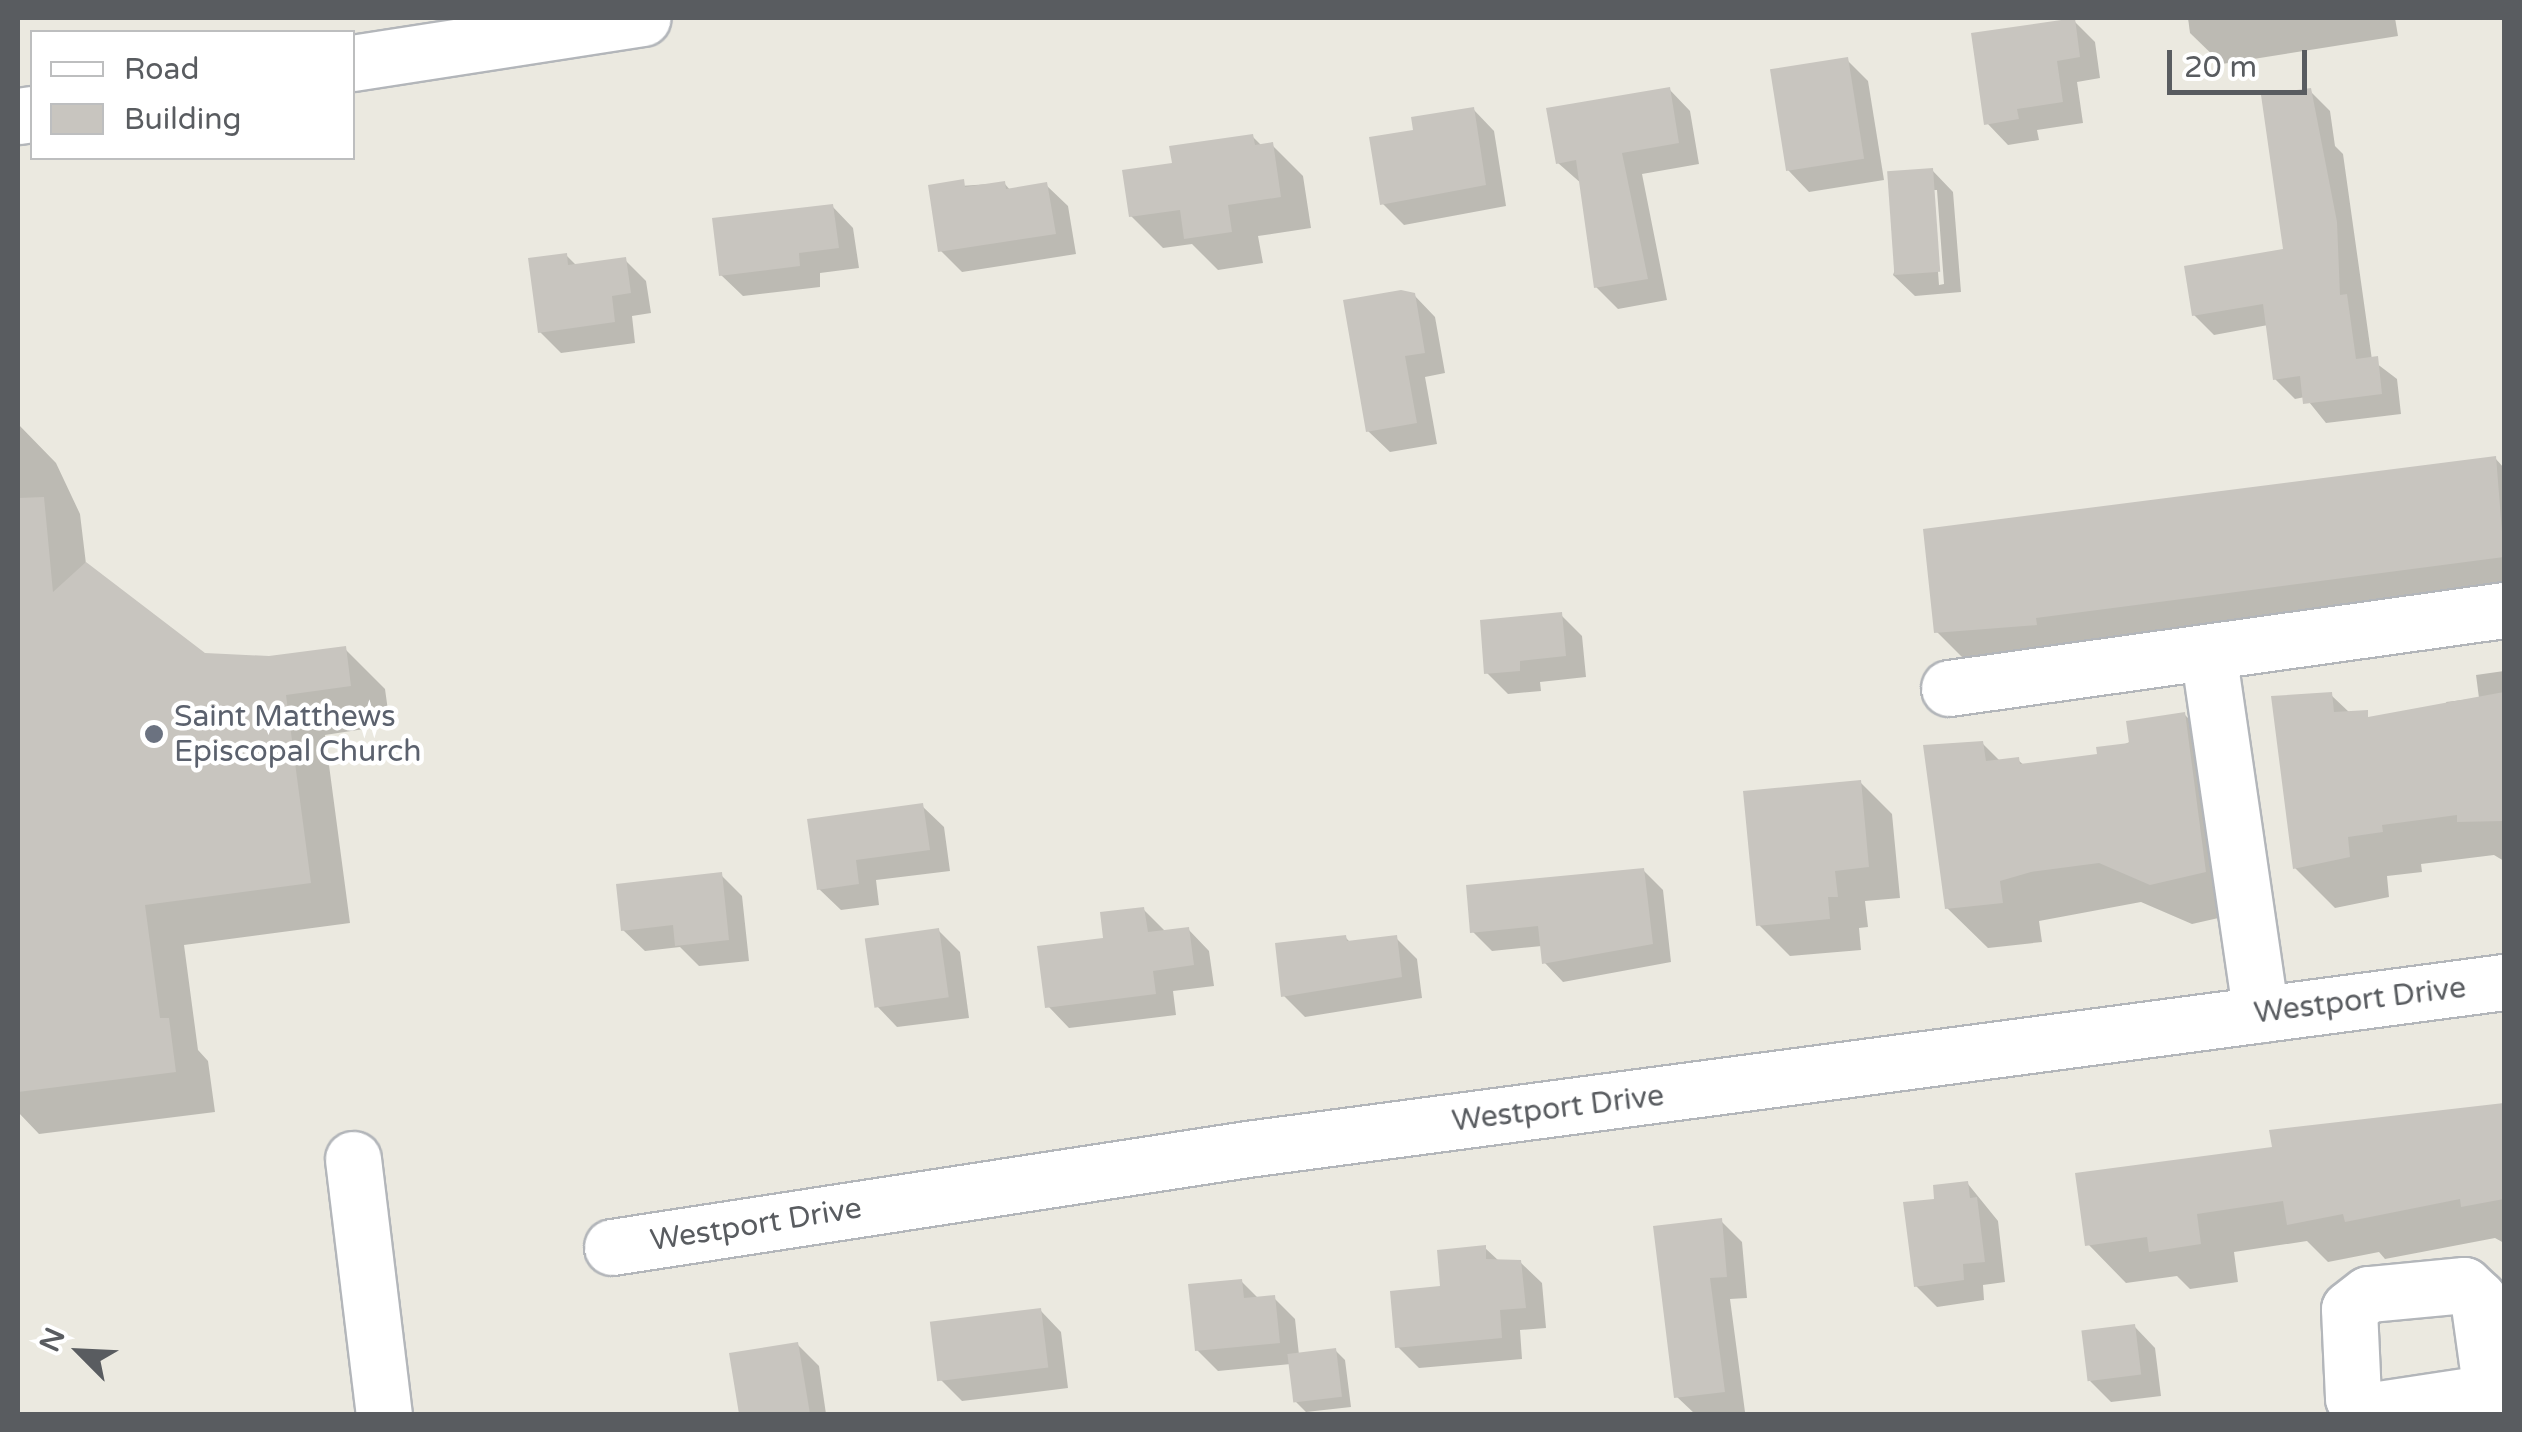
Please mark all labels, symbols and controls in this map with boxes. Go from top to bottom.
legend [30,30,355,160]
scale bar [2172,30,2312,92]
text: 20 m [2184,49,2257,86]
text: Road [124,51,199,88]
text: Building [124,101,241,138]
place label: Saint Matthews Episcopal Church [174,699,421,770]
marker: Saint Matthews Episcopal Church [143,723,165,745]
street label: Westport Drive [2252,970,2468,1032]
street label: Westport Drive [1450,1078,1666,1140]
street label: Westport Drive [648,1191,864,1259]
north arrow [30,1302,130,1402]
text: N [32,1323,73,1357]

